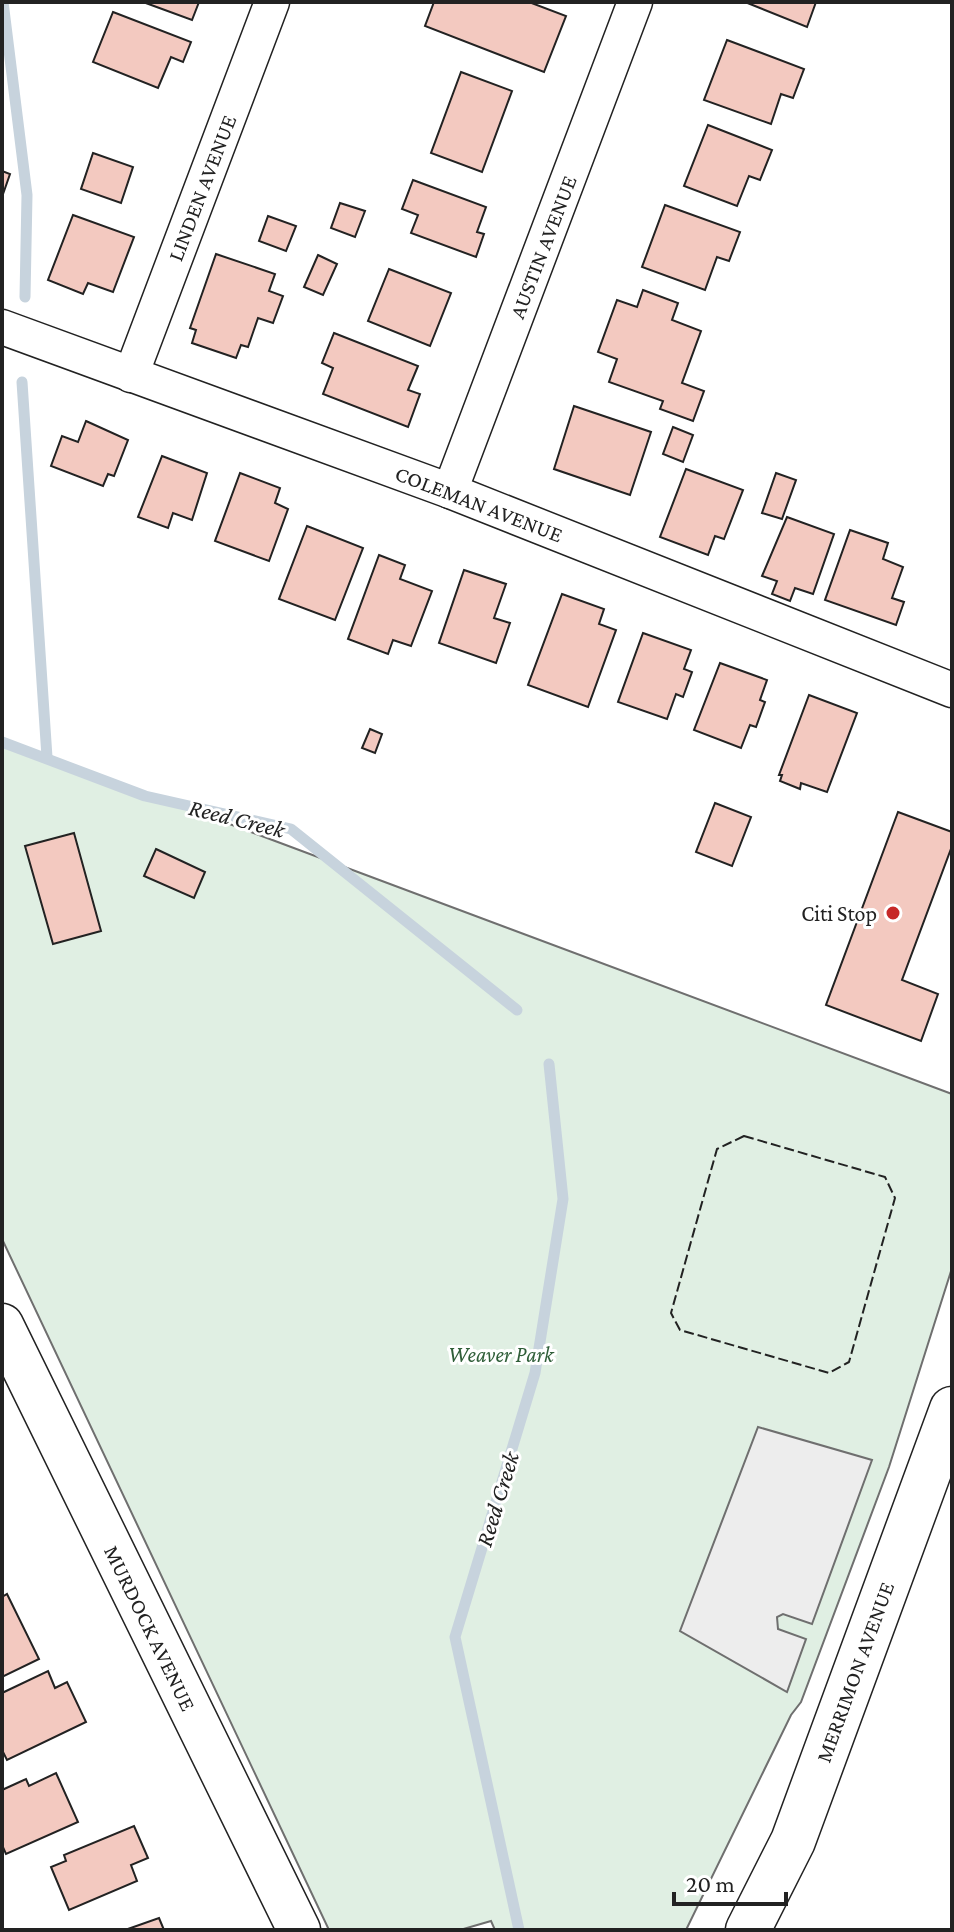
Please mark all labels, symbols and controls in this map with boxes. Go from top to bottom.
street label: LINDEN AVENUE [163,111,241,265]
street label: AUSTIN AVENUE [504,172,582,322]
street label: COLEMAN AVENUE [392,461,566,547]
water label: Reed Creek [186,793,289,843]
place label: Citi Stop [801,901,877,926]
marker: Citi Stop [884,904,902,922]
park label: Weaver Park [448,1342,555,1367]
water label: Reed Creek [470,1447,525,1550]
street label: MURDOCK AVENUE [99,1541,201,1715]
street label: MERRIMON AVENUE [811,1578,899,1766]
scale bar [674,1856,786,1906]
text: 20 m [686,1870,735,1897]

